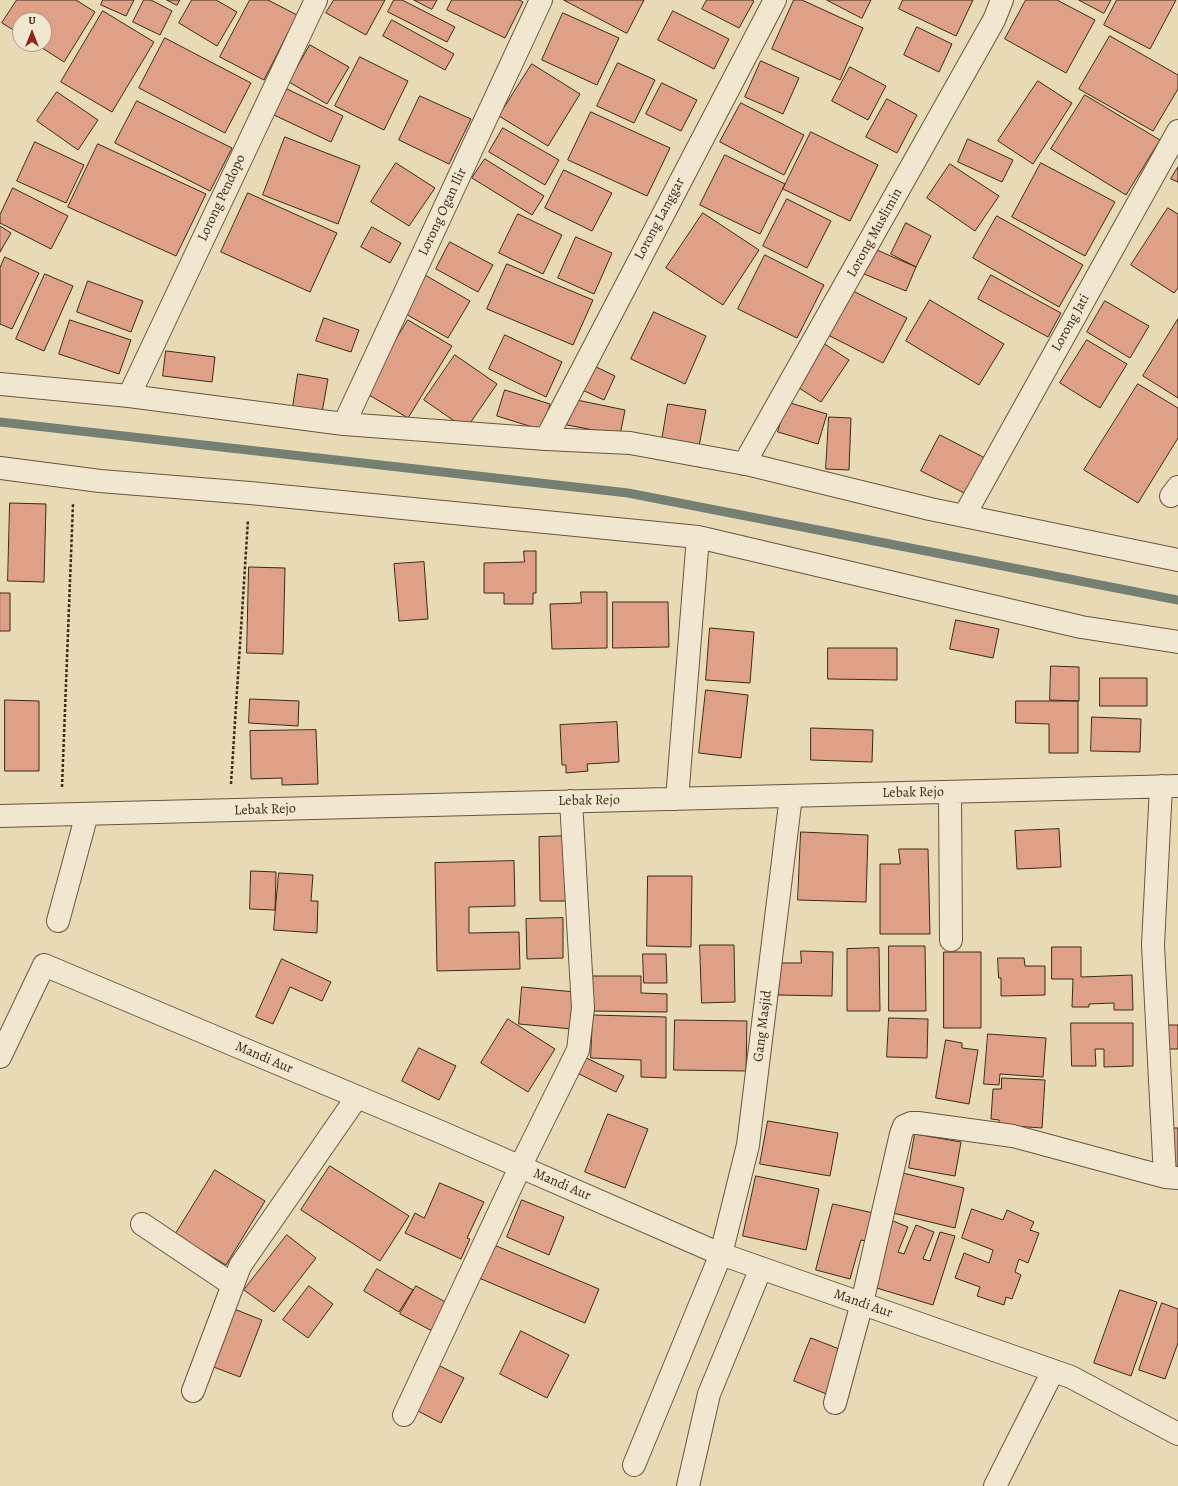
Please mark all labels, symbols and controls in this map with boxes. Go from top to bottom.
north arrow [12,12,52,52]
text: U [28,13,36,28]
street label: Lorong Pendopo [195,152,249,244]
street label: Lorong Ogan Ilir [415,165,471,259]
street label: Lorong Langgar [631,175,689,263]
street label: Lorong Muslimin [844,186,906,280]
street label: Lorong Jati [1048,291,1094,355]
street label: Lebak Rejo [882,784,944,802]
street label: Lebak Rejo [558,792,620,810]
street label: Lebak Rejo [234,801,296,819]
street label: Gang Masjid [750,989,776,1063]
street label: Mandi Aur [233,1038,295,1078]
street label: Mandi Aur [531,1165,593,1205]
street label: Mandi Aur [831,1286,895,1322]

